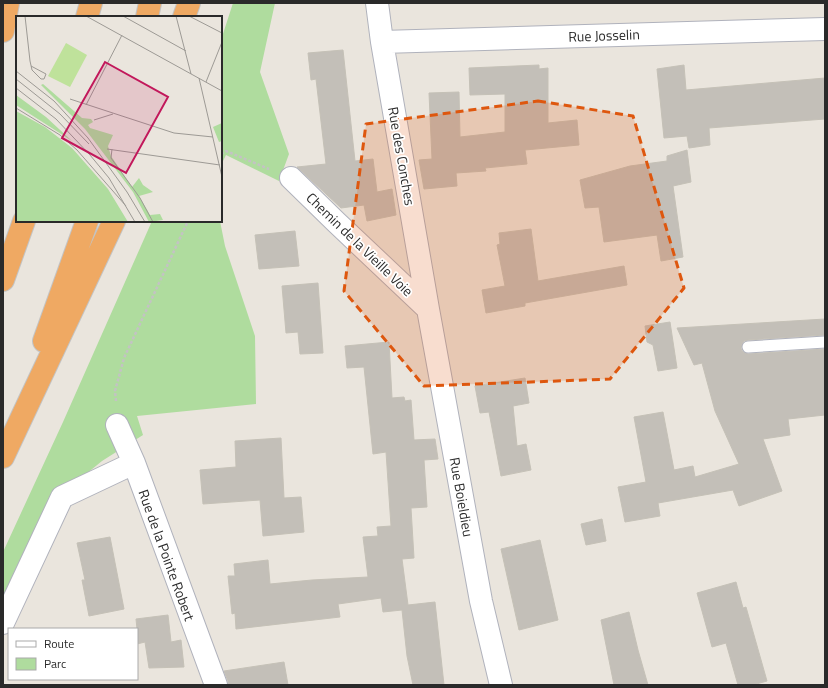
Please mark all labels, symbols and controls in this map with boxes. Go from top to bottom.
inset map [16,16,222,222]
street label: Rue Josselin [568,23,640,47]
street label: Rue des Conches [383,105,421,207]
street label: Chemin de la Vieille Voie [302,187,418,301]
street label: Rue Boieldieu [445,456,479,538]
street label: Rue de la Pointe Robert [133,486,201,624]
legend [8,628,138,680]
text: Route [44,634,74,653]
text: Parc [44,654,66,673]

